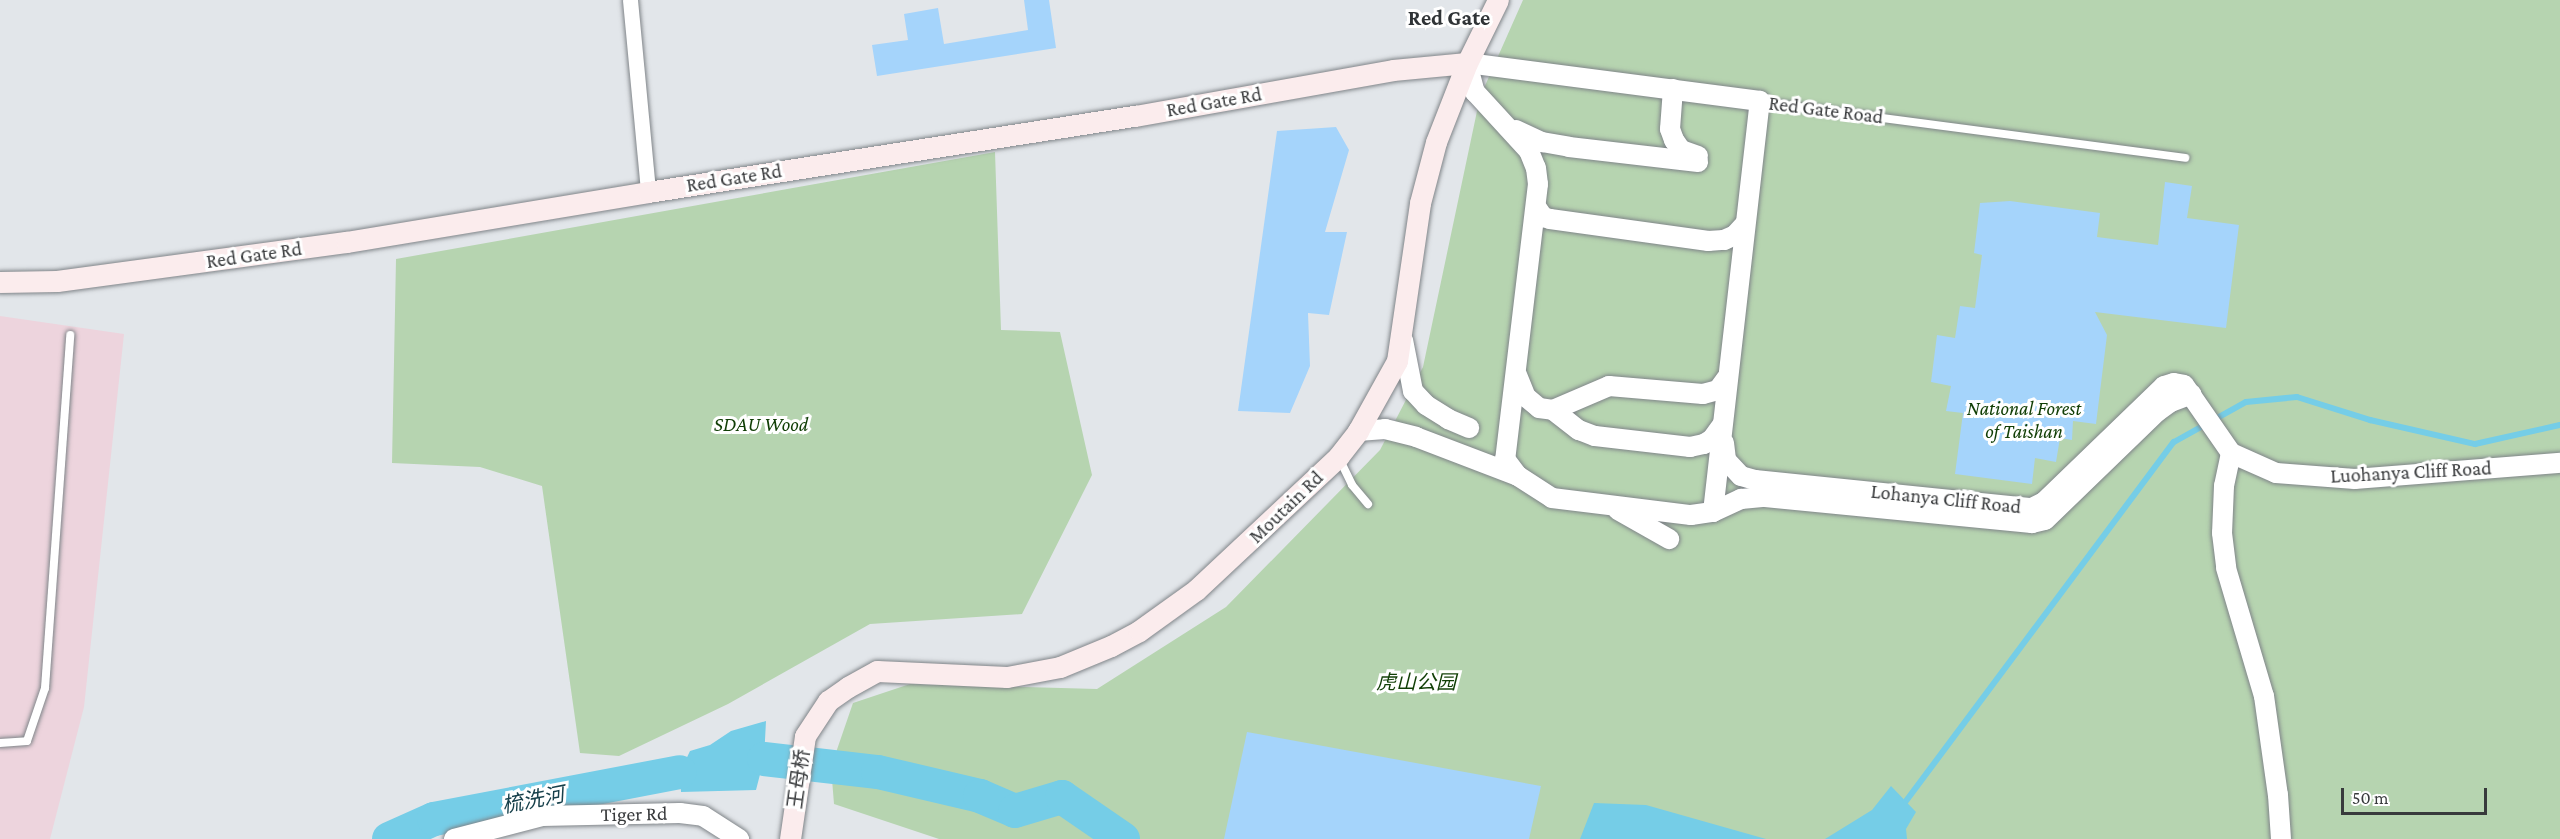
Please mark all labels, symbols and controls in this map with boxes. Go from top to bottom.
district label: Red Gate [1408,5,1490,31]
street label: Red Gate Rd [1165,82,1263,122]
street label: Red Gate Road [1767,91,1885,129]
street label: Red Gate Rd [685,159,783,197]
street label: Red Gate Rd [205,236,303,274]
park label: National Forest of Taishan [1967,397,2081,444]
park label: SDAU Wood [714,412,808,436]
street label: Luohanya Cliff Road [2330,456,2492,488]
street label: Moutain Rd [1244,466,1328,548]
street label: Lohanya Cliff Road [1870,479,2022,519]
park label: 虎山公园 [1376,670,1456,694]
street label: 王母桥 [783,748,815,810]
scale bar [2344,776,2490,814]
water label: 梳洗河 [500,782,566,818]
text: 50 m [2352,788,2389,808]
street label: Tiger Rd [600,801,668,827]

